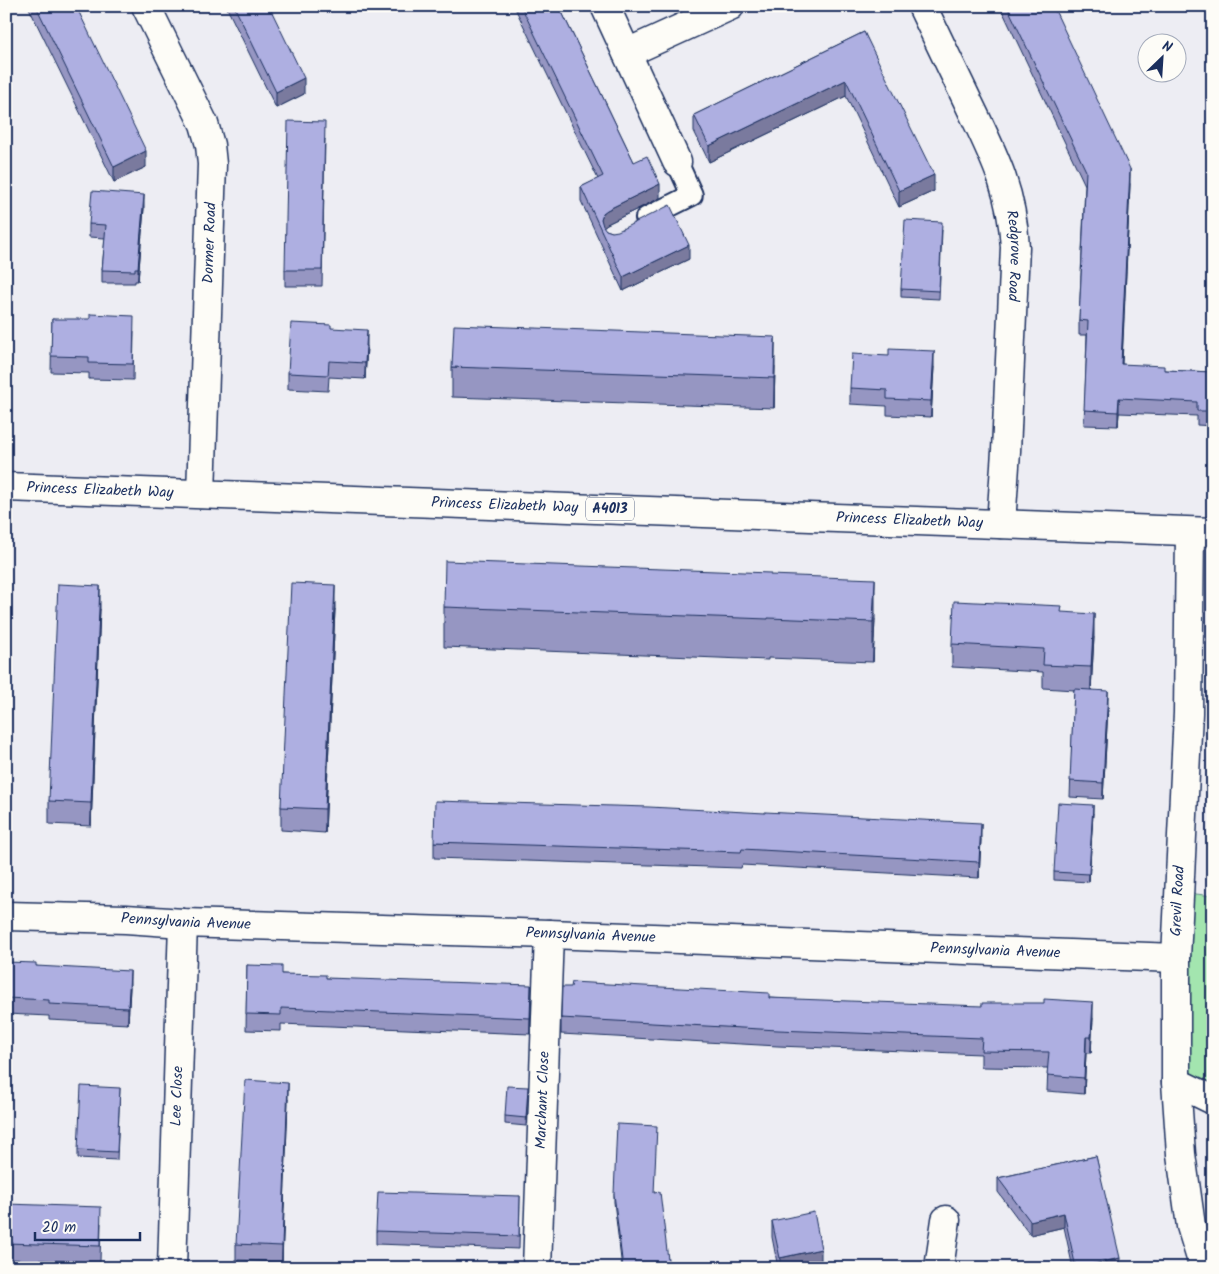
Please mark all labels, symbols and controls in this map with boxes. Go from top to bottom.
north arrow [1136,32,1186,82]
text: N [1158,35,1176,59]
street label: Dormer Road [197,202,223,284]
street label: Redgrove Road [999,208,1027,302]
street label: Princess Elizabeth Way [26,476,175,505]
street label: Princess Elizabeth Way [431,491,580,520]
road number: A4013 [586,498,634,520]
street label: Princess Elizabeth Way [835,506,984,535]
street label: Grevil Road [1164,865,1192,937]
street label: Pennsylvania Avenue [121,907,252,937]
street label: Pennsylvania Avenue [525,921,656,950]
street label: Pennsylvania Avenue [930,937,1061,966]
street label: Marchant Close [529,1050,557,1150]
street label: Lee Close [165,1065,190,1127]
scale bar [35,1209,140,1241]
text: 20 m [42,1216,76,1240]

